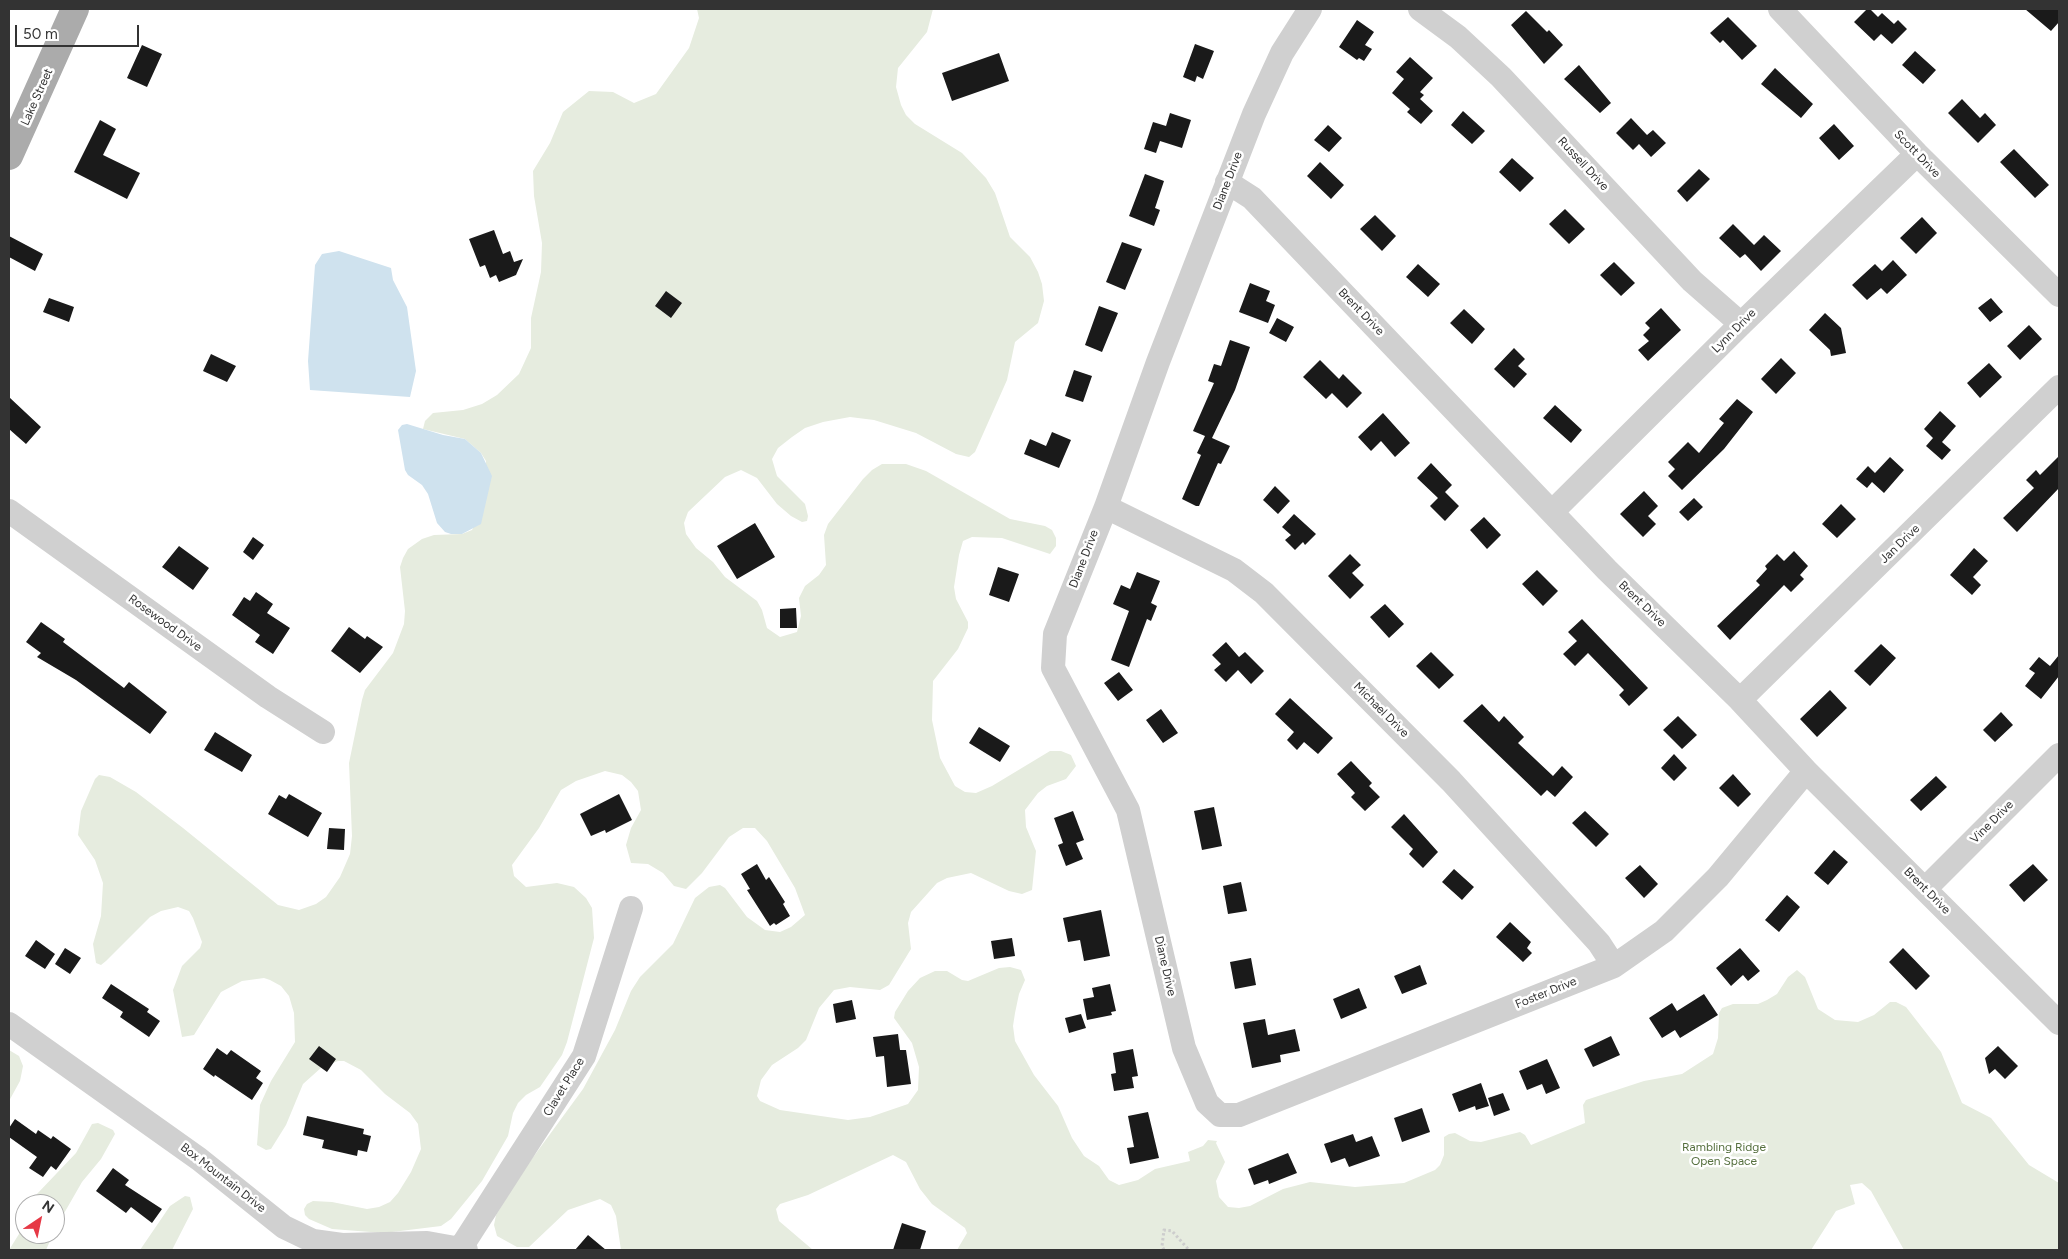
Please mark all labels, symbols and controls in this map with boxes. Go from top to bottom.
scale bar [18,15,141,47]
text: 50 m [23,25,58,43]
street label: Lake Street [18,66,56,128]
street label: Scott Drive [1891,127,1943,181]
street label: Russell Drive [1555,134,1611,194]
street label: Diane Drive [1210,150,1246,212]
street label: Brent Drive [1335,285,1387,339]
street label: Lynn Drive [1709,306,1759,356]
street label: Jan Drive [1877,522,1923,566]
street label: Diane Drive [1066,528,1102,590]
street label: Brent Drive [1615,578,1669,630]
street label: Rosewood Drive [125,591,205,655]
street label: Michael Drive [1350,679,1412,741]
street label: Vine Drive [1967,797,2017,847]
street label: Brent Drive [1901,865,1953,917]
street label: Diane Drive [1151,935,1179,997]
street label: Foster Drive [1513,974,1579,1012]
street label: Clavet Place [540,1055,588,1119]
street label: Box Mountain Drive [178,1140,268,1216]
park label: Rambling Ridge Open Space [1682,1140,1766,1168]
north arrow [15,1194,65,1244]
text: N [39,1197,57,1217]

